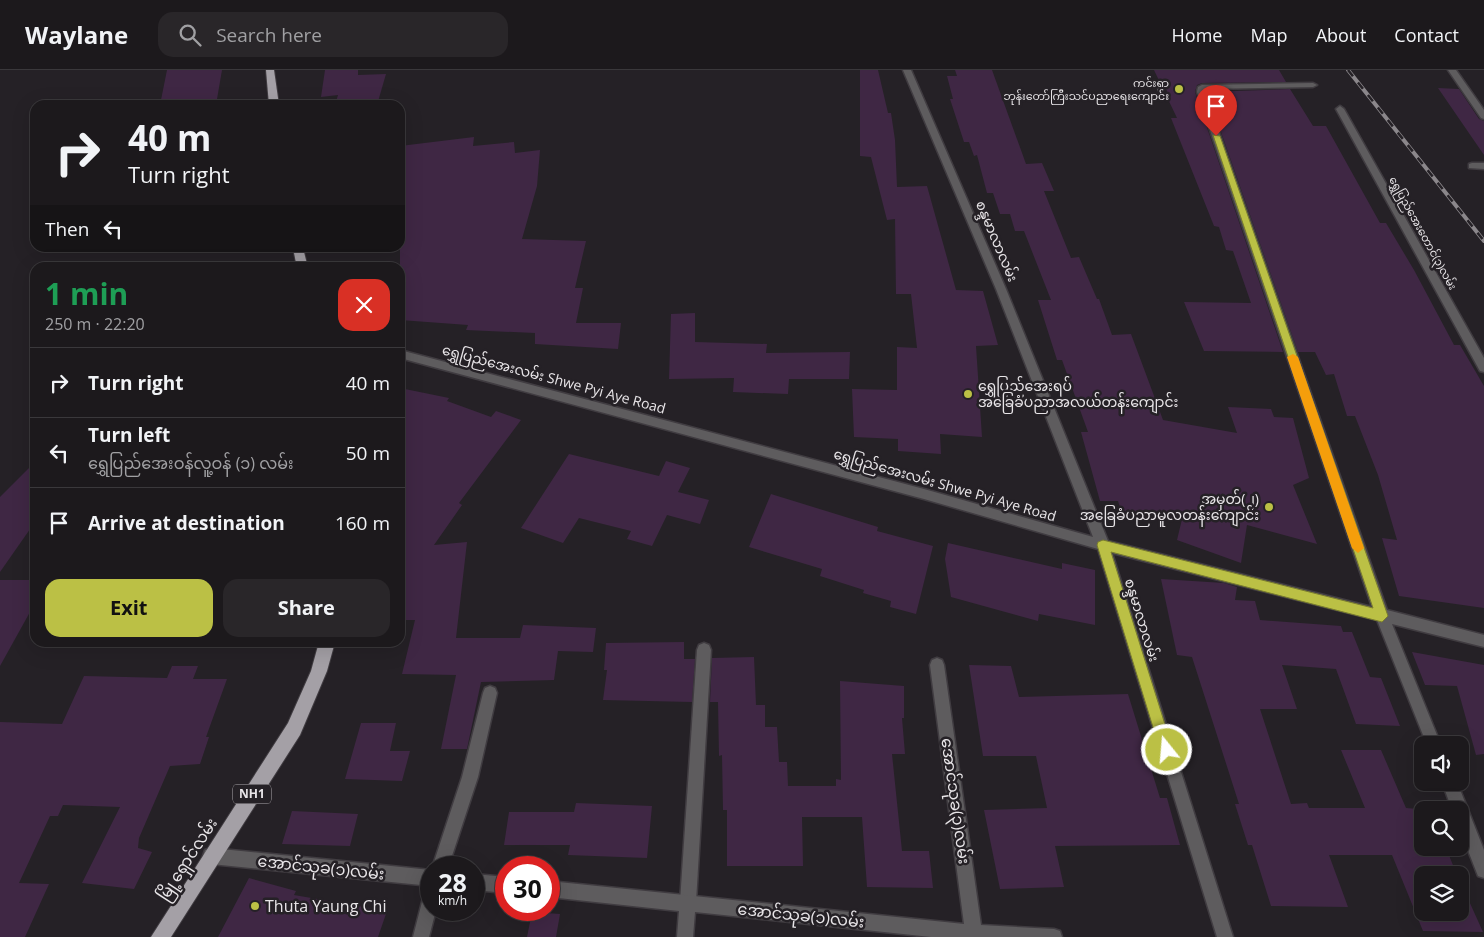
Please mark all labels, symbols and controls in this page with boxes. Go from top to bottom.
search box [158,12,508,57]
text: Waylane [25,18,128,51]
icon: search [176,21,204,49]
text: Search here [216,22,322,48]
text: Home [1172,23,1222,47]
text: Map [1250,23,1288,47]
text: About [1316,23,1366,47]
text: Contact [1394,23,1459,47]
place label: ကင်းရွာ ဘုန်းတော်ကြီးသင်ပညာရေးကျောင်း [1003,75,1169,105]
marker: ကင်းရွာ ဘုန်းတော်ကြီးသင်ပညာရေးကျောင်း [1173,83,1185,95]
pin [1195,85,1237,136]
icon: arrive [1202,92,1230,120]
text: 40 m [128,114,211,161]
icon: right [45,120,110,185]
text: Turn right [128,159,230,189]
street label: ရွှေပြည်အေးတောင်(၃)လမ်း [1384,174,1461,293]
street label: စန္ဒမာလာလမ်း [969,197,1023,286]
icon: left [99,215,127,243]
text: Then [45,216,89,242]
text: 1 min [45,273,128,314]
button: close [338,279,390,331]
text: 250 m · 22:20 [45,313,145,335]
street label: ရွှေပြည်အေးလမ်း Shwe Pyi Aye Road [440,339,668,420]
icon: right [45,369,73,397]
text: Turn right [88,370,183,396]
text: 40 m [346,370,390,396]
place label: ရွှေပြည်အေးရပ် အခြေခံပညာအလယ်တန်းကျောင်း [978,376,1178,414]
marker: ရွှေပြည်အေးရပ် အခြေခံပညာအလယ်တန်းကျောင်း [962,388,974,400]
text: Turn left [88,422,170,448]
icon: left [45,439,73,467]
text: 50 m [346,440,390,466]
street label: ရွှေပြည်အေးလမ်း Shwe Pyi Aye Road [831,444,1059,528]
text: ရွှေပြည်အေးဝန်လူ့ဝန် (၁) လမ်း [88,452,294,474]
place label: အမှတ်(၂) အခြေခံပညာမူလတန်းကျောင်း [1080,489,1259,527]
marker: အမှတ်(၂) အခြေခံပညာမူလတန်းကျောင်း [1263,501,1275,513]
icon: arrive [45,509,73,537]
text: Arrive at destination [88,510,285,536]
text: 160 m [335,510,390,536]
street label: စန္ဒမာလာလမ်း [1118,576,1164,665]
button: Exit [45,579,213,637]
button: Share [223,579,390,637]
position arrow [1140,723,1192,775]
street label: အောင်သုခ(၃)လမ်း [932,736,976,866]
map controls [1414,736,1469,921]
button: sound [1414,736,1469,791]
road number: NH1 [233,784,271,804]
button: search [1414,801,1469,856]
street label: မြို့ရှောင်လမ်း [152,813,225,907]
street label: အောင်သုခ(၁)လမ်း [256,849,385,889]
speed limit sign: 30 [495,856,560,921]
text: 28 [438,865,467,899]
button: layers [1414,866,1469,921]
text: km/h [438,892,467,909]
place label: Thuta Yaung Chi [265,895,386,917]
street label: အောင်သုခ(၁)လမ်း [736,897,865,937]
marker: Thuta Yaung Chi [249,900,261,912]

